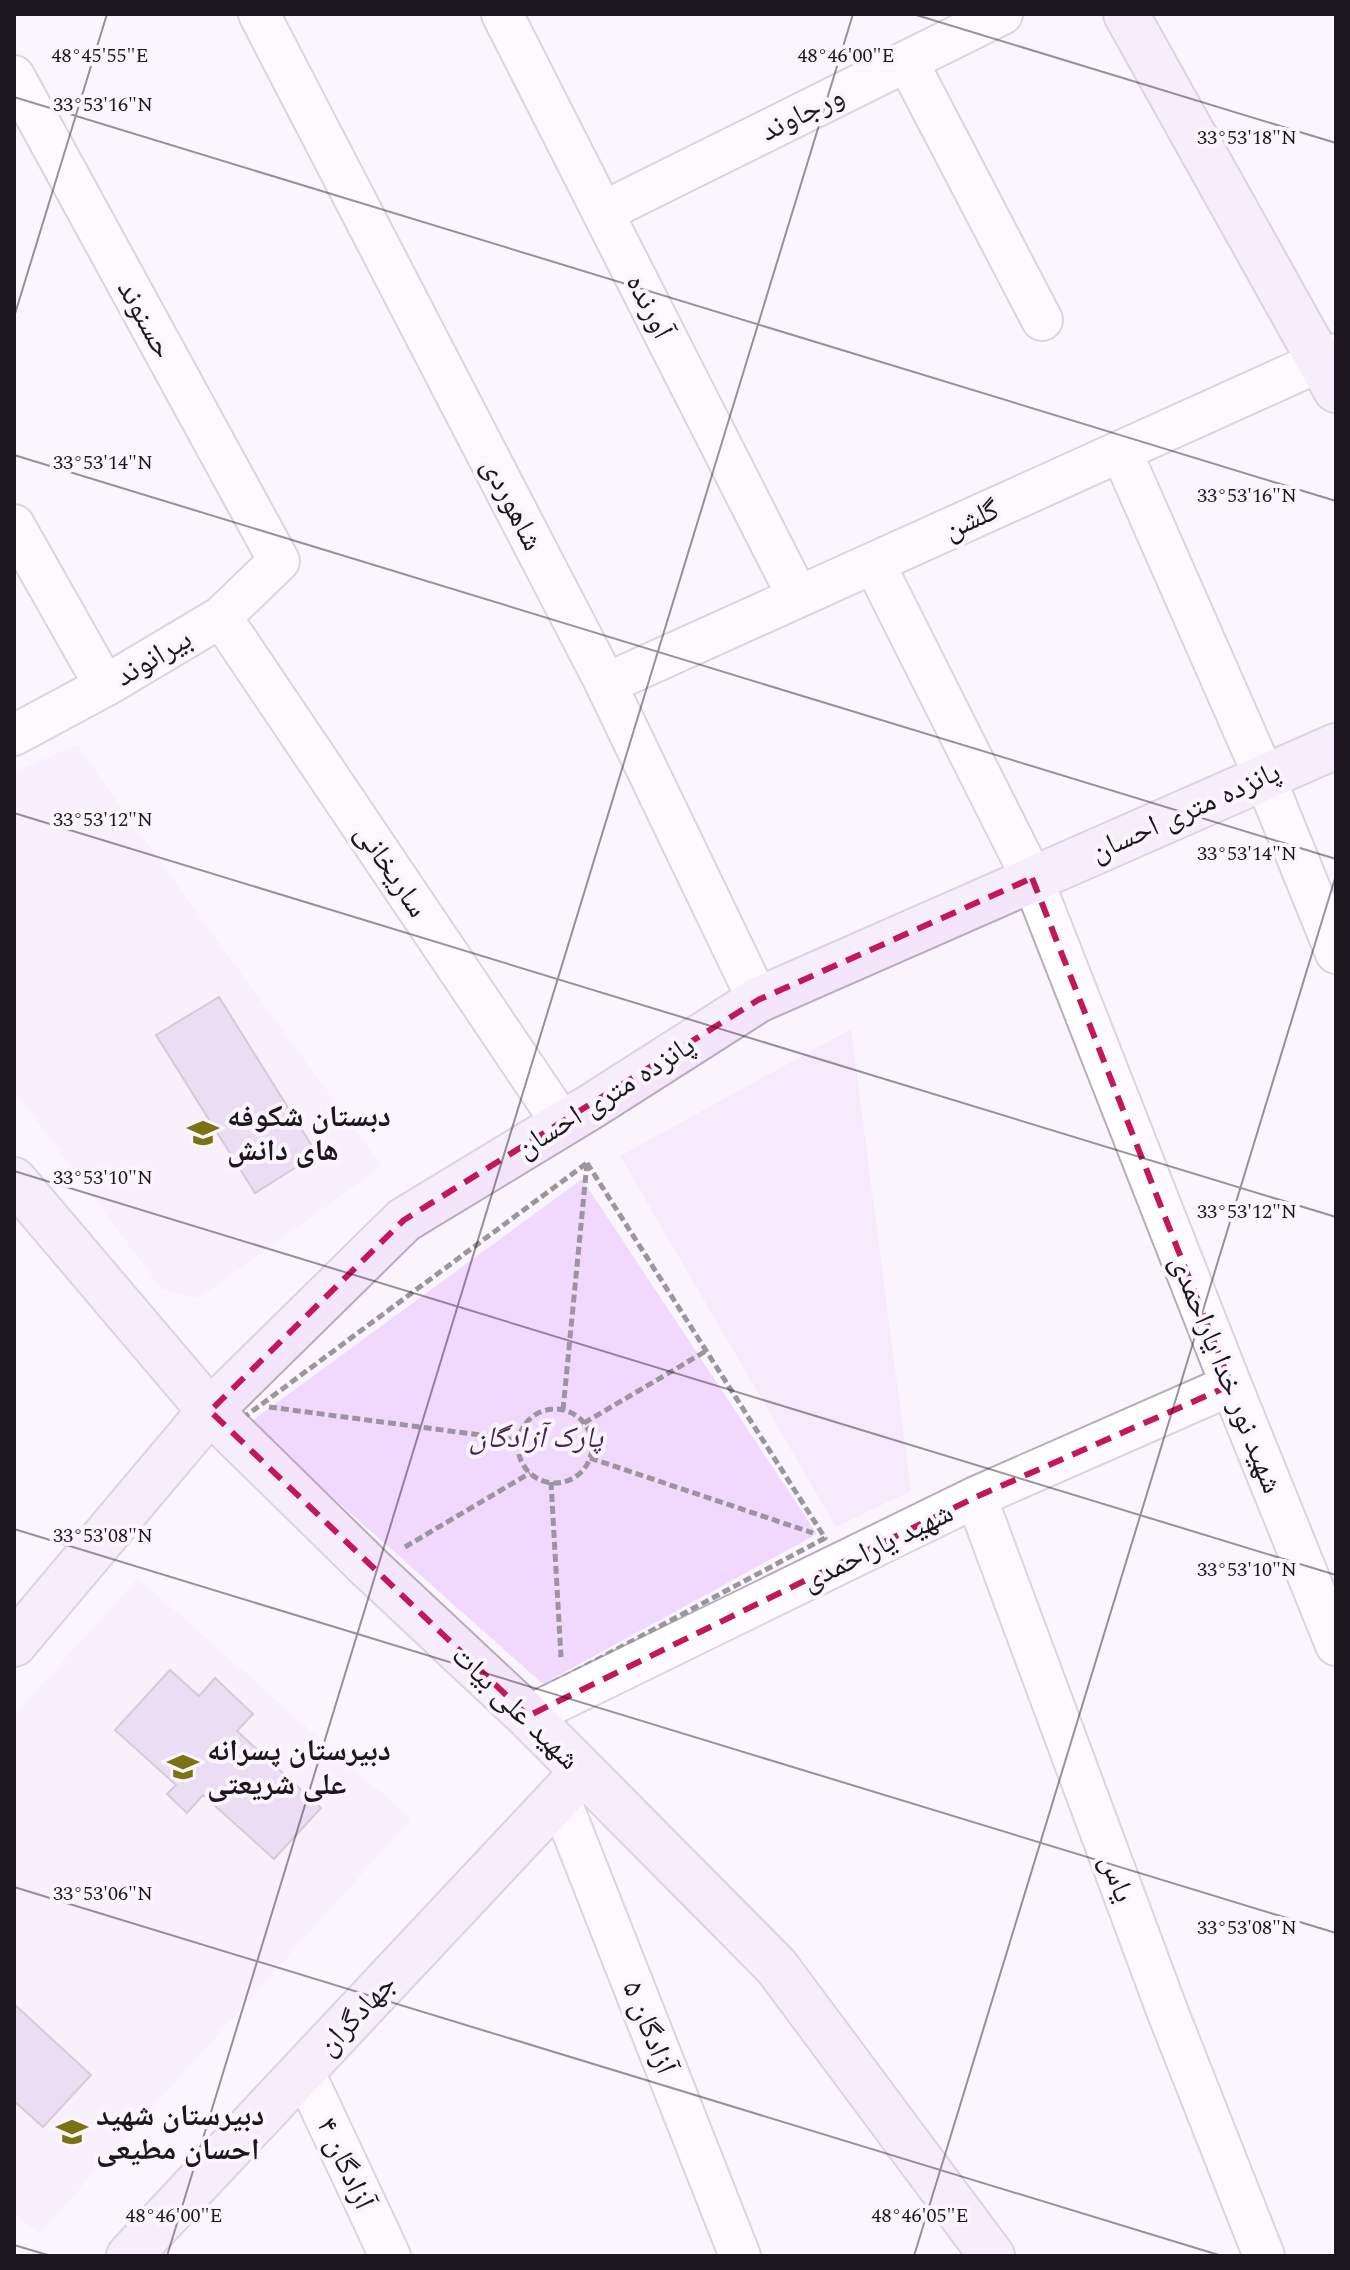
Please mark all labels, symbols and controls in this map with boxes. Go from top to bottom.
text: 48°45'55"E [51,41,149,71]
text: 48°46'00"E [797,41,895,71]
street label: ورجاوند [752,74,852,154]
text: 33°53'16"N [53,90,153,120]
text: 33°53'18"N [1197,123,1297,153]
street label: آورنده [613,266,686,348]
street label: حسنوند [105,271,186,367]
text: 33°53'14"N [53,448,153,478]
street label: شاهوردی [469,450,555,559]
text: 33°53'16"N [1197,481,1297,511]
street label: گلشن [936,487,1007,553]
street label: بیرانوند [106,617,201,699]
street label: پانزده متری احسان [1083,749,1288,874]
text: 33°53'12"N [53,805,153,835]
street label: ساریخانی [343,814,440,927]
text: 33°53'14"N [1197,839,1297,869]
street label: پانزده متری احسان [507,1023,704,1170]
place label: دبستان شکوفه های دانش [227,1094,391,1174]
school or university icon: دبستان شکوفه های دانش [186,1116,220,1150]
text: 33°53'10"N [53,1163,153,1193]
text: 33°53'12"N [1197,1197,1297,1227]
street label: شهید نور خدا یاراحمدی [1157,1248,1295,1501]
park label: پارک آزادگان [469,1415,604,1461]
street label: شهید یاراحمدی [793,1490,961,1604]
text: 33°53'08"N [53,1521,153,1551]
text: 33°53'10"N [1197,1555,1297,1585]
street label: شهید علی بیات [440,1634,590,1781]
place label: دبیرستان پسرانه علی شریعتی [207,1728,391,1808]
school or university icon: دبیرستان پسرانه علی شریعتی [166,1750,200,1784]
street label: یاس [1087,1848,1147,1909]
text: 33°53'06"N [53,1879,153,1909]
text: 33°53'08"N [1197,1913,1297,1943]
street label: جهادگران [306,1962,408,2067]
street label: آزادگان ۵ [610,1974,689,2082]
place label: دبیرستان شهید احسان مطیعی [96,2093,264,2173]
street label: آزادگان ۴ [304,2110,387,2218]
school or university icon: دبیرستان شهید احسان مطیعی [55,2115,89,2149]
text: 48°46'00"E [125,2201,223,2231]
text: 48°46'05"E [871,2201,969,2231]

